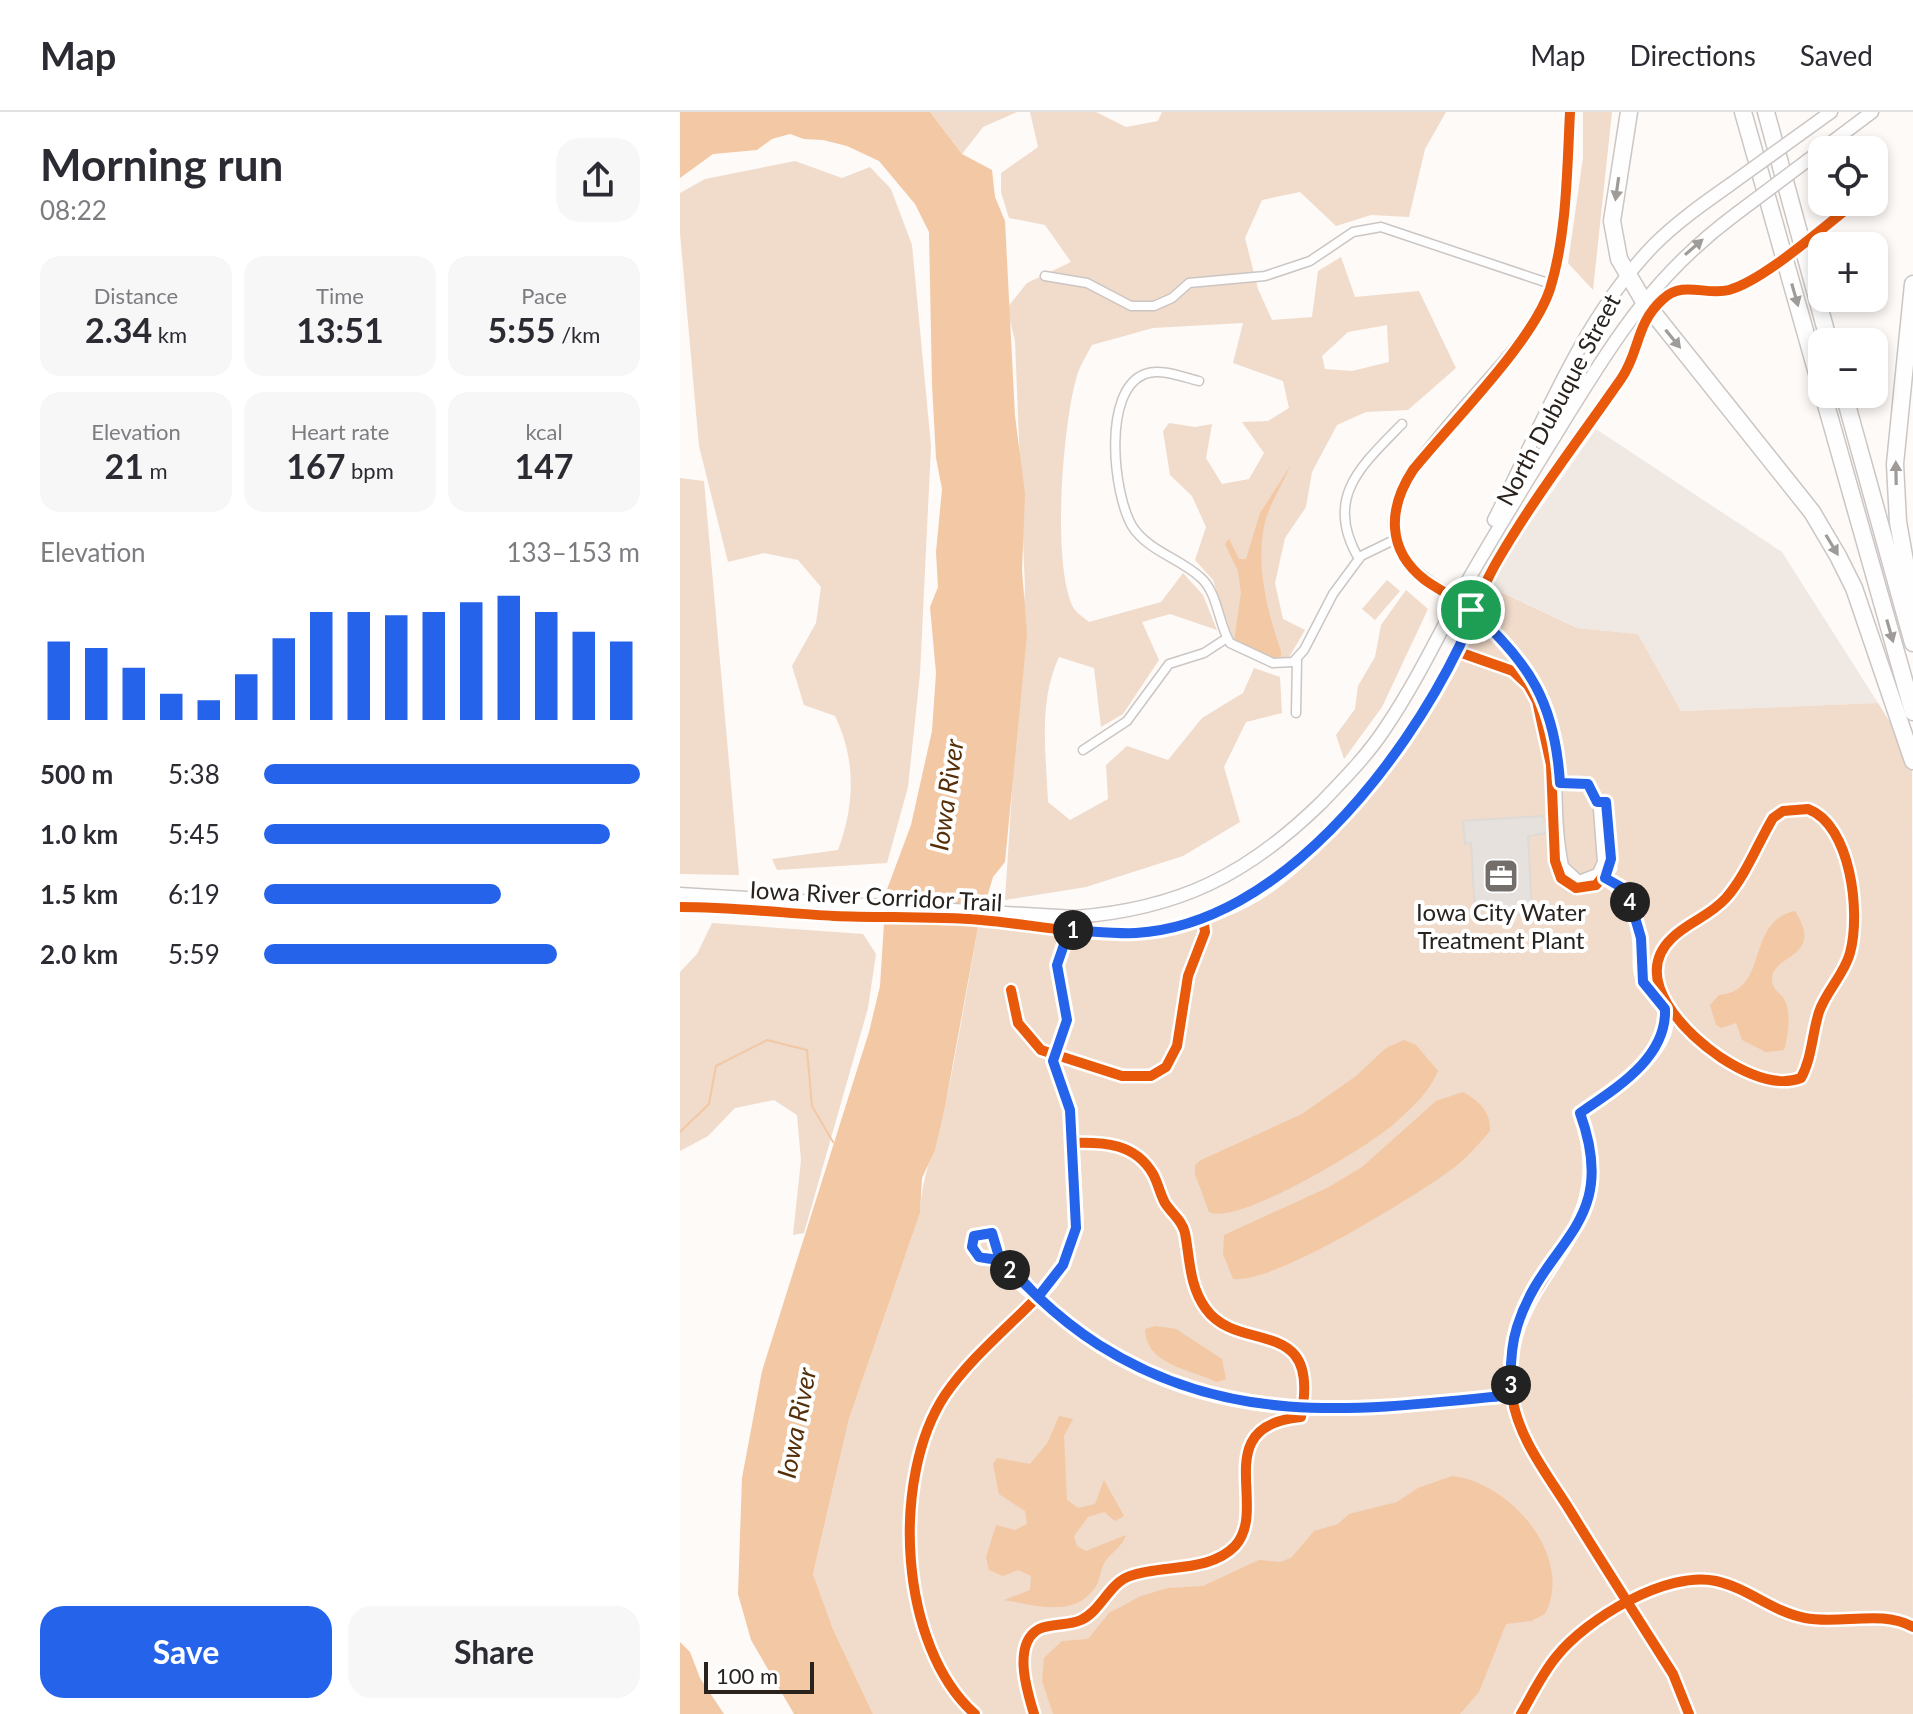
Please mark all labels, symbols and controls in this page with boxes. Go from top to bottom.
text: Map [40,32,116,78]
text: Map [1530,38,1585,72]
text: Directions [1629,38,1756,72]
text: Saved [1800,38,1873,72]
map controls [1808,136,1888,408]
button: locate [1808,136,1888,216]
text: Morning run [40,138,283,190]
button: share [556,138,640,222]
one-way arrow [1610,177,1623,202]
text: 08:22 [40,194,107,226]
button: + [1808,232,1888,312]
one-way arrow [1684,239,1704,256]
text: Distance [94,282,178,309]
text: Time [316,282,364,309]
text: Pace [521,282,567,309]
one-way arrow [1789,283,1802,307]
street label: North Dubuque Street [1490,288,1626,510]
text: 2.34 [85,309,152,350]
text: 13:51 [296,309,384,350]
text: 5:55 [488,309,556,350]
text: km [152,321,187,348]
text: /km [556,321,600,348]
button: − [1808,328,1888,408]
one-way arrow [1665,329,1681,349]
text: Elevation [91,418,181,445]
text: Heart rate [291,418,389,445]
text: kcal [525,418,563,445]
text: 21 [104,445,144,486]
text: 167 [286,445,345,486]
text: 147 [514,445,574,486]
text: m [144,457,168,484]
text: bpm [345,457,394,484]
one-way arrow [1889,460,1902,485]
one-way arrow [1824,534,1838,556]
text: Elevation [40,536,146,568]
text: 133–153 m [506,536,640,568]
pin [1437,576,1505,644]
icon: arrive [1449,588,1493,632]
one-way arrow [1884,619,1897,643]
water label: Iowa River [922,736,970,853]
text: 500 m [40,758,113,790]
text: 5:38 [168,758,220,790]
text: 1.0 km [40,818,118,850]
text: 5:45 [168,818,220,850]
office icon: Iowa City Water Treatment Plant [1482,857,1520,895]
street label: Iowa River Corridor Trail [749,874,1003,917]
text: 1.5 km [40,878,118,910]
text: 6:19 [168,878,220,910]
pin: 4 [1610,882,1650,922]
text: 4 [1624,888,1636,915]
place label: Iowa City Water Treatment Plant [1416,897,1586,954]
pin: 1 [1053,910,1093,950]
text: 1 [1067,916,1079,943]
text: 2.0 km [40,938,118,970]
text: 5:59 [168,938,220,970]
pin: 2 [990,1250,1030,1290]
text: 2 [1004,1256,1016,1283]
water label: Iowa River [770,1364,823,1481]
pin: 3 [1491,1365,1531,1405]
text: 3 [1505,1371,1517,1398]
button: Save [40,1606,332,1698]
button: Share [348,1606,640,1698]
scale bar [704,1658,814,1694]
text: 100 m [716,1662,778,1689]

